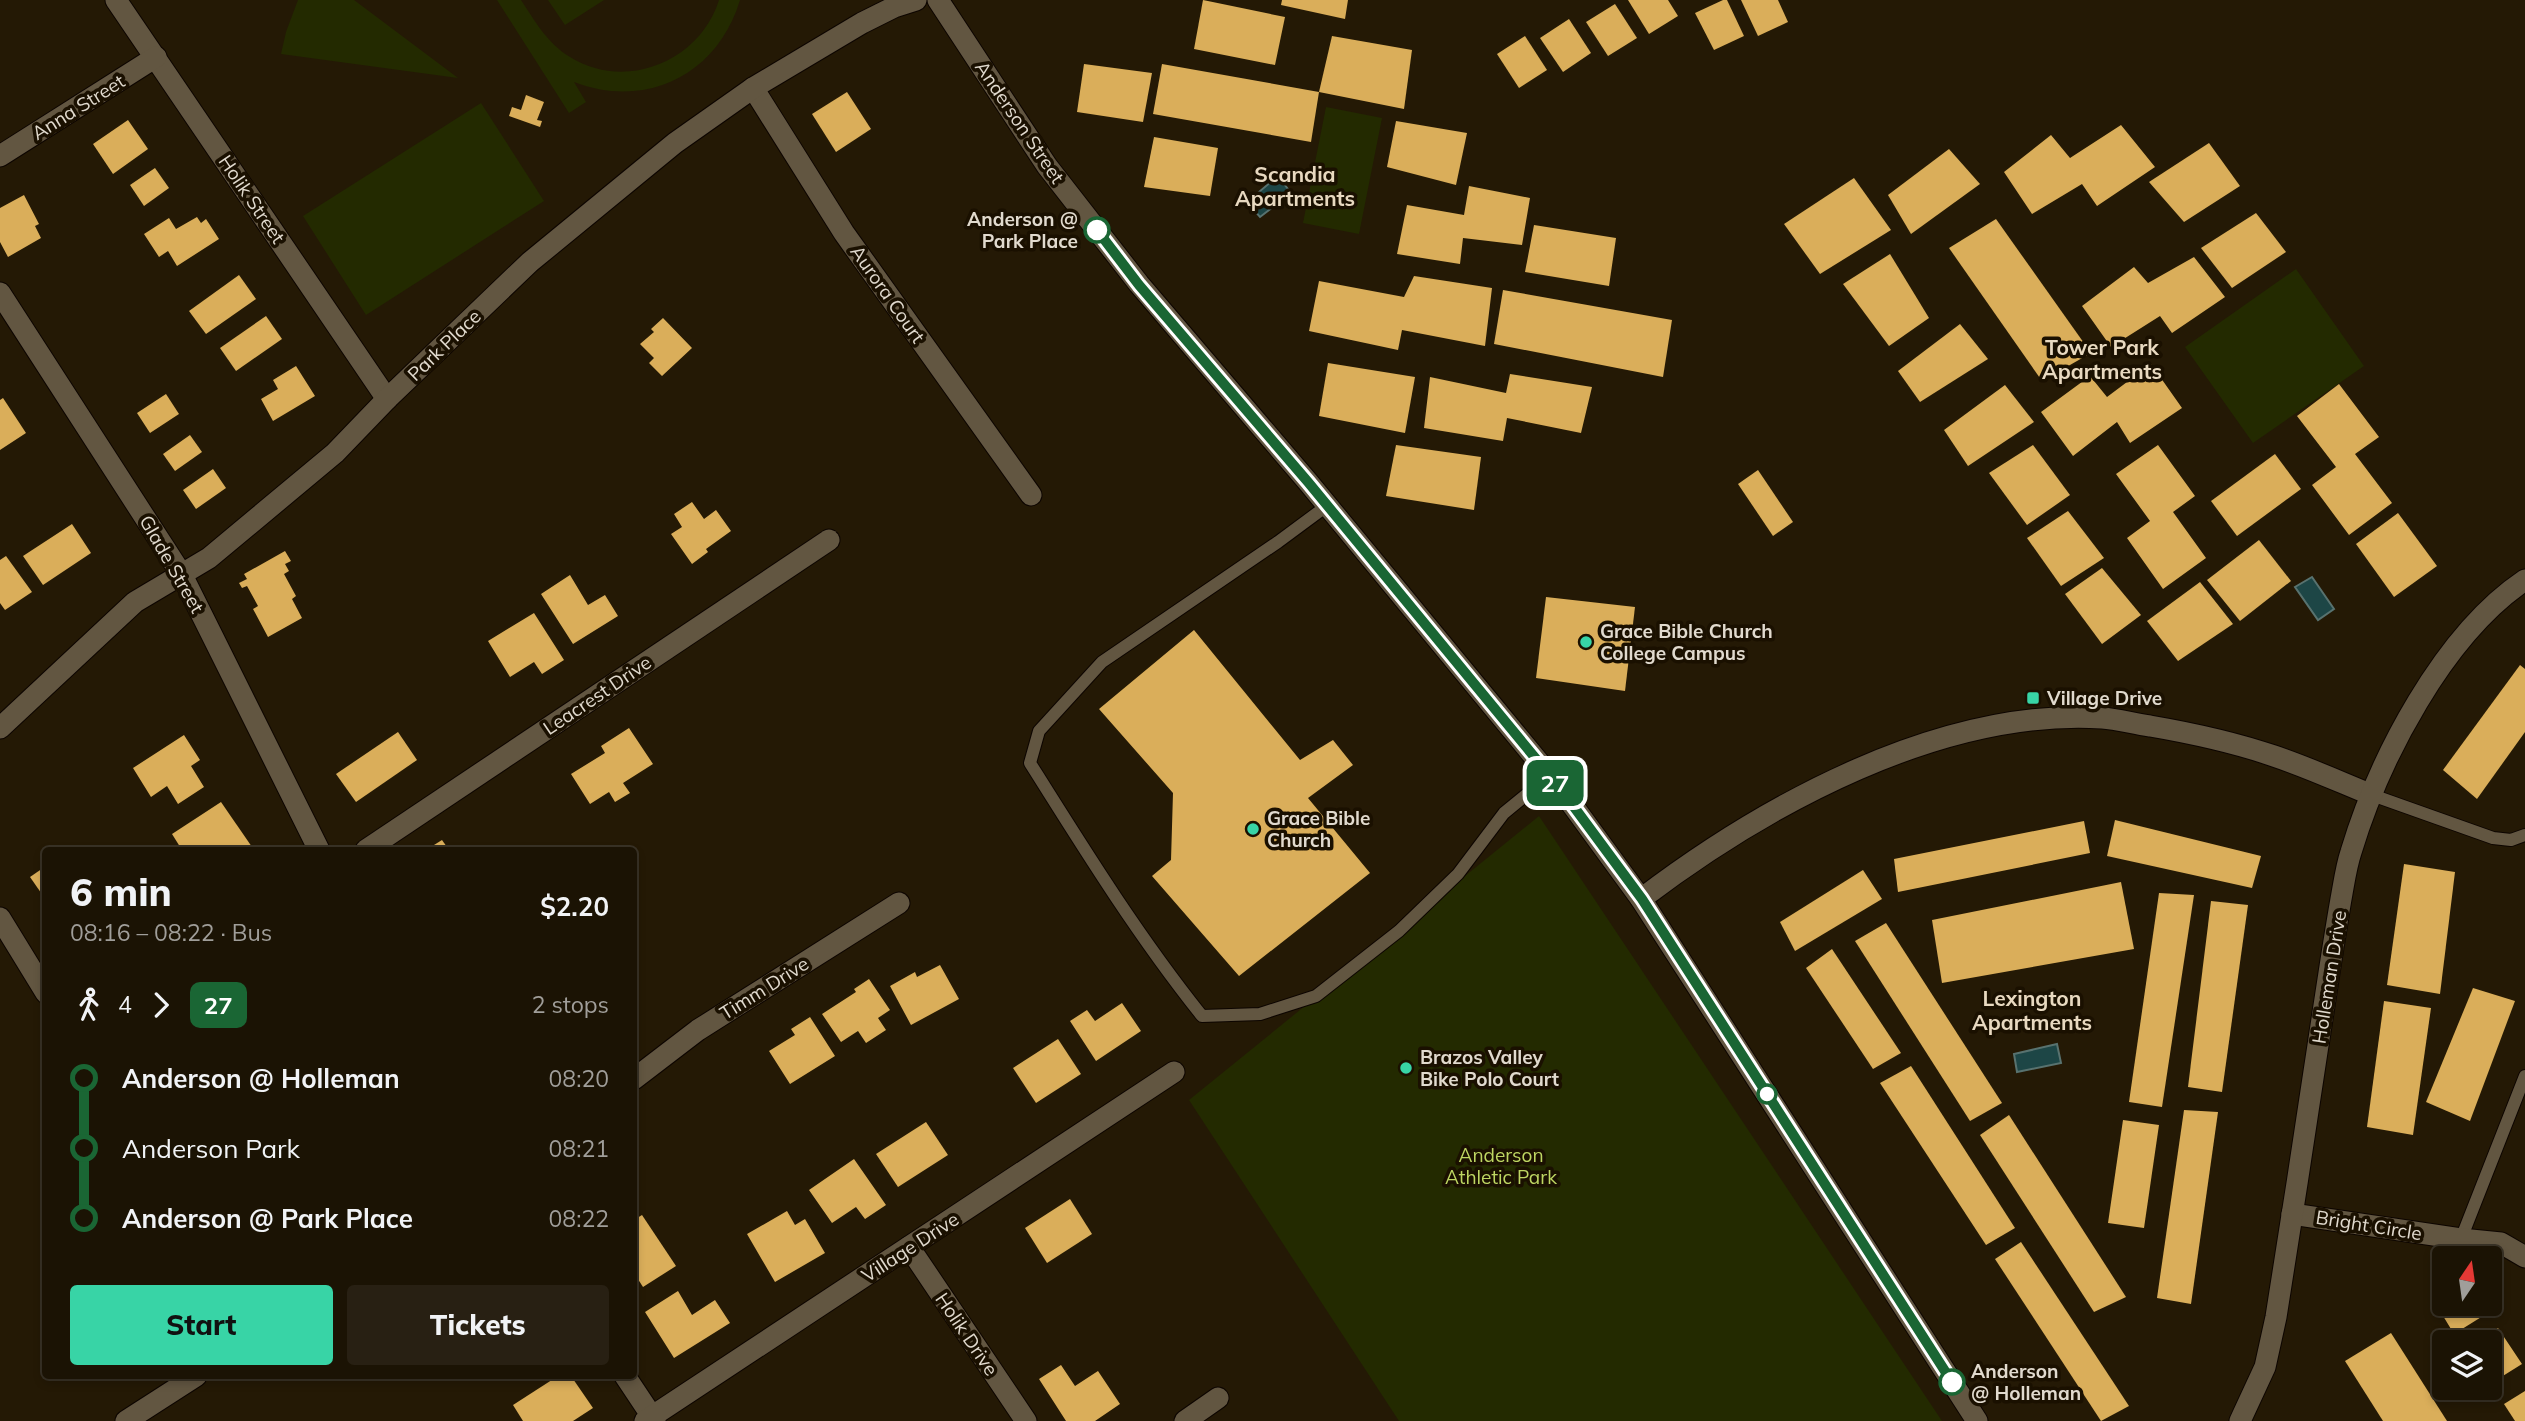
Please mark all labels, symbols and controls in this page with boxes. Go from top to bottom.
street label: Anderson Street [970,56,1070,188]
street label: Anna Street [27,69,129,145]
street label: Holik Street [214,150,291,248]
district label: Scandia Apartments [1235,161,1355,211]
place label: Anderson @ Park Place [967,207,1078,253]
marker: Anderson @ Park Place [1084,217,1110,243]
street label: Aurora Court [846,240,931,348]
street label: Park Place [402,304,486,386]
district label: Tower Park Apartments [2042,334,2162,384]
street label: Glade Street [134,511,210,618]
place label: Grace Bible Church College Campus [1600,619,1773,665]
marker: Grace Bible Church College Campus [1578,634,1594,650]
street label: Leacrest Drive [538,650,656,740]
place label: Village Drive [2046,686,2162,710]
marker: Village Drive [2025,690,2041,706]
line badge: 27 [1524,760,1586,806]
text: 27 [1541,768,1569,798]
place label: Grace Bible Church [1267,806,1370,852]
marker: Grace Bible Church [1245,821,1261,837]
text: 6 min [70,868,172,916]
text: $2.20 [540,890,609,923]
street label: Holleman Drive [2307,909,2351,1045]
text: 08:16 – 08:22 · Bus [70,918,272,947]
street label: Timm Drive [715,951,813,1025]
district label: Lexington Apartments [1972,985,2092,1035]
icon: walk [70,986,108,1024]
icon: forward [142,986,180,1024]
text: 4 [118,990,132,1019]
text: 27 [204,990,233,1020]
text: 2 stops [532,990,609,1019]
place label: Brazos Valley Bike Polo Court [1420,1045,1559,1091]
marker: Brazos Valley Bike Polo Court [1398,1060,1414,1076]
text: Anderson @ Holleman [122,1062,400,1095]
text: 08:20 [549,1064,609,1093]
unlabelled marker [1757,1084,1777,1104]
text: Anderson Park [122,1132,300,1165]
text: 08:21 [549,1134,609,1163]
park label: Anderson Athletic Park [1445,1143,1557,1189]
text: Anderson @ Park Place [122,1202,413,1235]
text: 08:22 [549,1204,609,1233]
street label: Bright Circle [2314,1205,2424,1245]
street label: Village Drive [857,1207,963,1287]
north arrow [2432,1246,2502,1316]
map controls [2432,1246,2502,1400]
button: Start [70,1285,333,1365]
button: Tickets [347,1285,609,1365]
street label: Holik Drive [930,1288,1004,1380]
button: layers [2432,1330,2502,1400]
place label: Anderson @ Holleman [1971,1359,2081,1405]
marker: Anderson @ Holleman [1939,1369,1965,1395]

